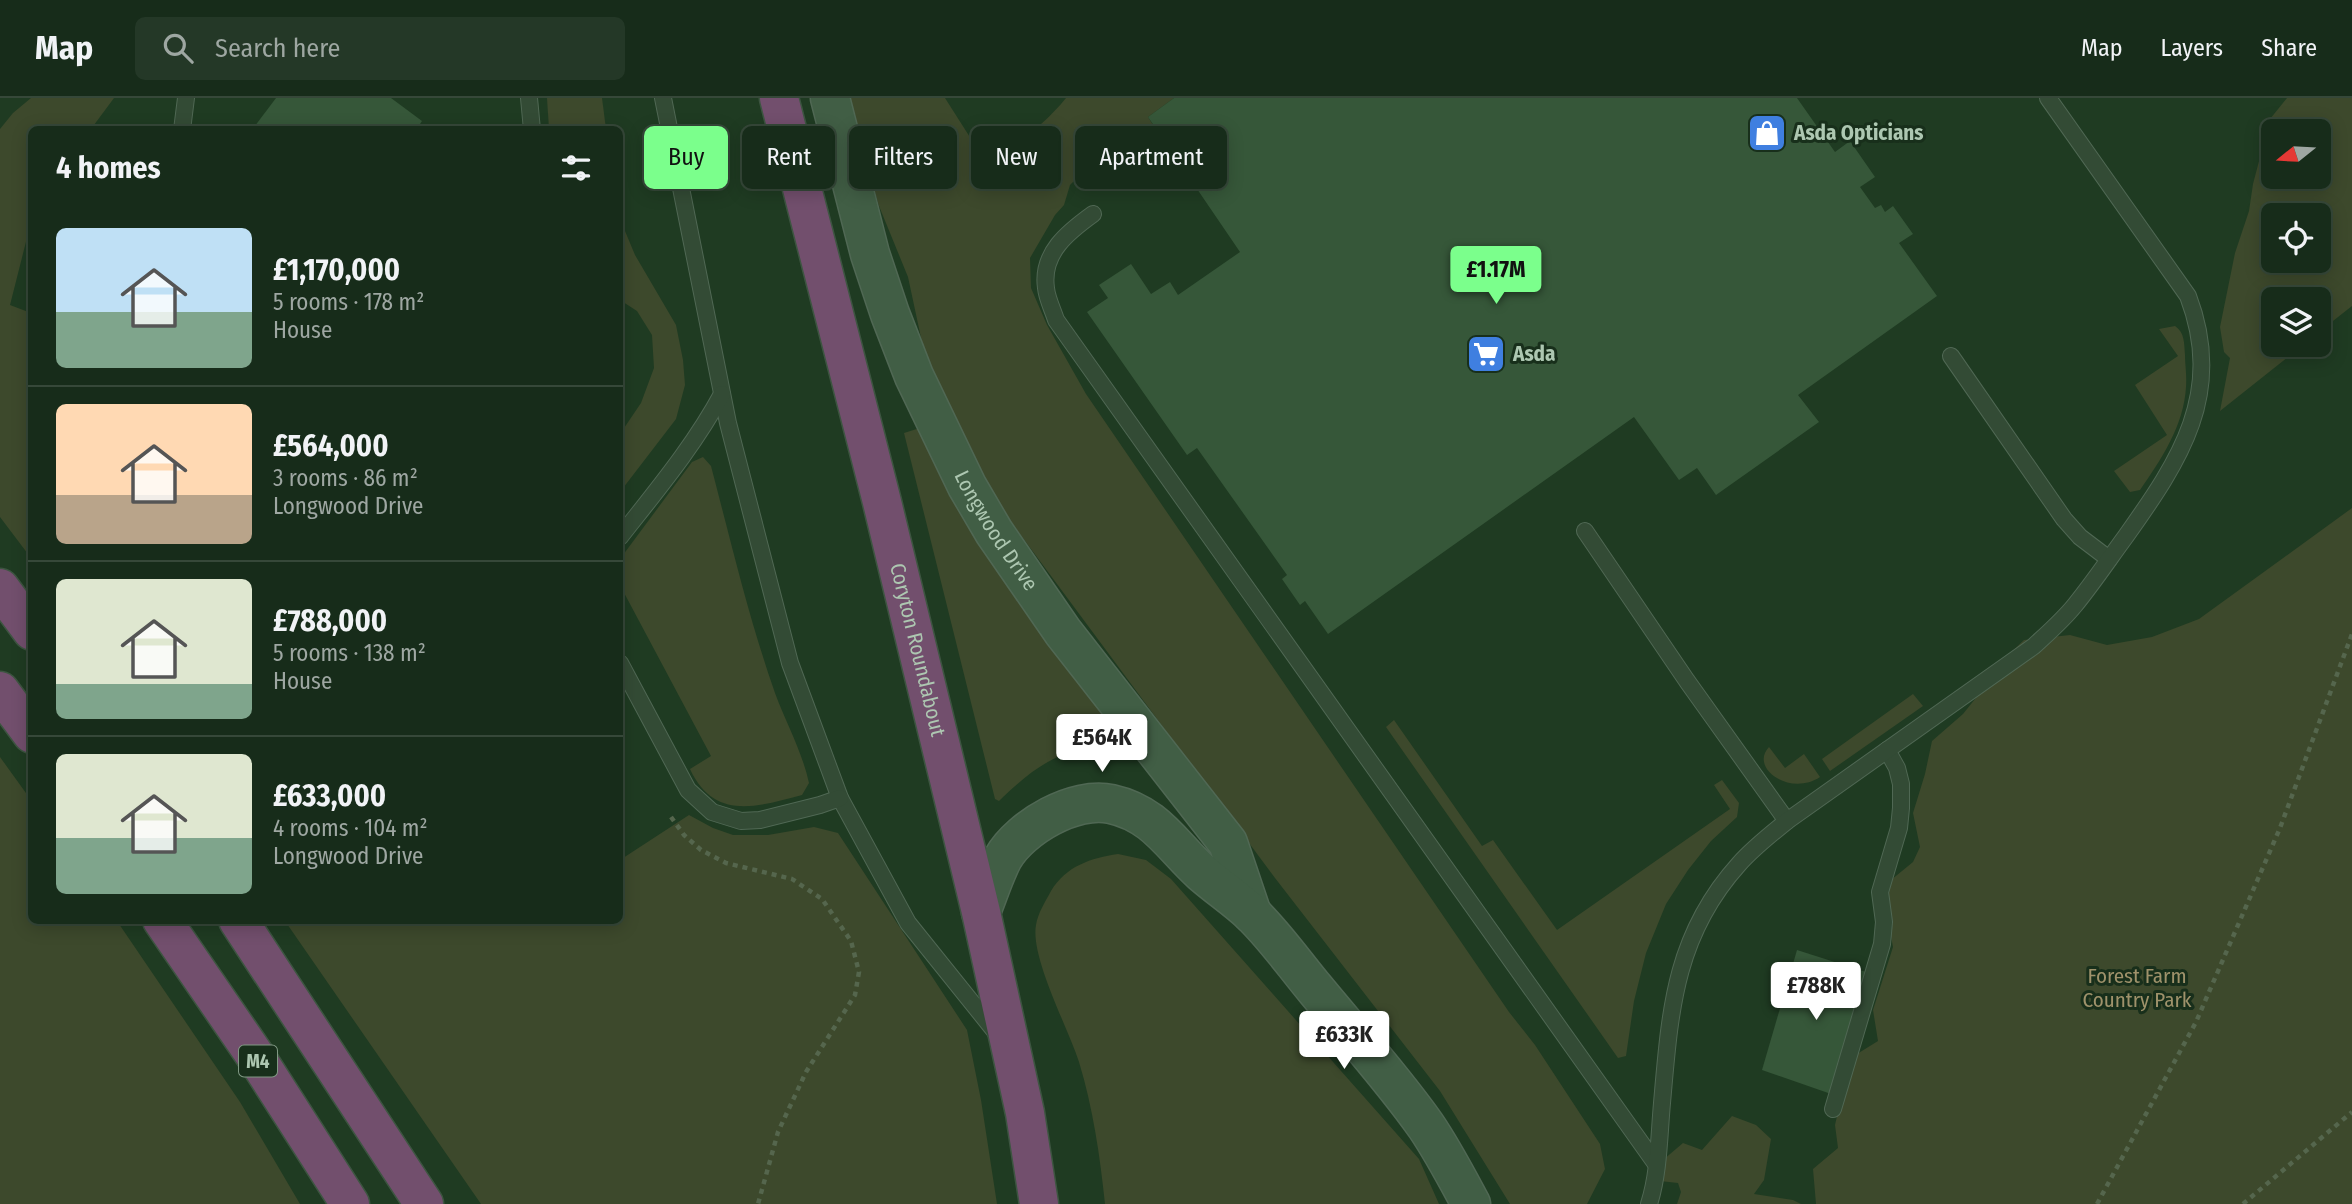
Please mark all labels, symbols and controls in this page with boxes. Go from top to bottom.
search box [135,17,625,80]
text: Map [35,28,93,68]
icon: search [159,29,197,67]
text: Search here [215,33,340,64]
text: Map [2081,34,2123,62]
text: Layers [2161,34,2223,62]
text: Share [2261,34,2317,62]
shop icon: Asda Opticians [1746,112,1788,154]
north arrow [2261,119,2331,189]
map controls [2261,119,2331,357]
place label: Asda Opticians [1793,120,1924,146]
chip: Buy [644,126,728,189]
chip: Rent [742,126,835,189]
chip: Filters [849,126,957,189]
chip: New [971,126,1061,189]
chip: Apartment [1075,126,1227,189]
icon: filters [557,149,595,187]
text: 4 homes [56,150,161,186]
button: locate [2261,203,2331,273]
pin: £1.17M [1439,246,1553,306]
text: £1,170,000 [273,252,400,288]
text: £1.17M [1466,255,1526,283]
icon: home [112,256,196,340]
button: layers [2261,287,2331,357]
text: 5 rooms · 178 m² [273,288,424,316]
text: House [273,316,332,344]
supermarket icon: Asda [1465,333,1507,375]
place label: Asda [1512,341,1555,367]
text: £564,000 [273,428,389,464]
icon: home [112,432,196,516]
text: 3 rooms · 86 m² [273,464,418,492]
street label: Longwood Drive [949,466,1044,596]
text: Longwood Drive [273,492,423,520]
street label: Coryton Roundabout [884,560,951,739]
text: £788,000 [273,603,387,639]
icon: home [112,607,196,691]
text: 5 rooms · 138 m² [273,639,426,667]
text: House [273,667,332,695]
pin: £564K [1053,714,1151,774]
text: £564K [1072,723,1132,751]
text: £633,000 [273,778,386,814]
icon: home [112,782,196,866]
text: 4 rooms · 104 m² [273,814,428,842]
text: Longwood Drive [273,842,423,870]
pin: £788K [1767,962,1865,1022]
park label: Forest Farm Country Park [2082,963,2192,1013]
text: £788K [1787,971,1845,999]
pin: £633K [1295,1012,1393,1071]
text: £633K [1315,1020,1373,1048]
road number: M4 [239,1046,277,1077]

